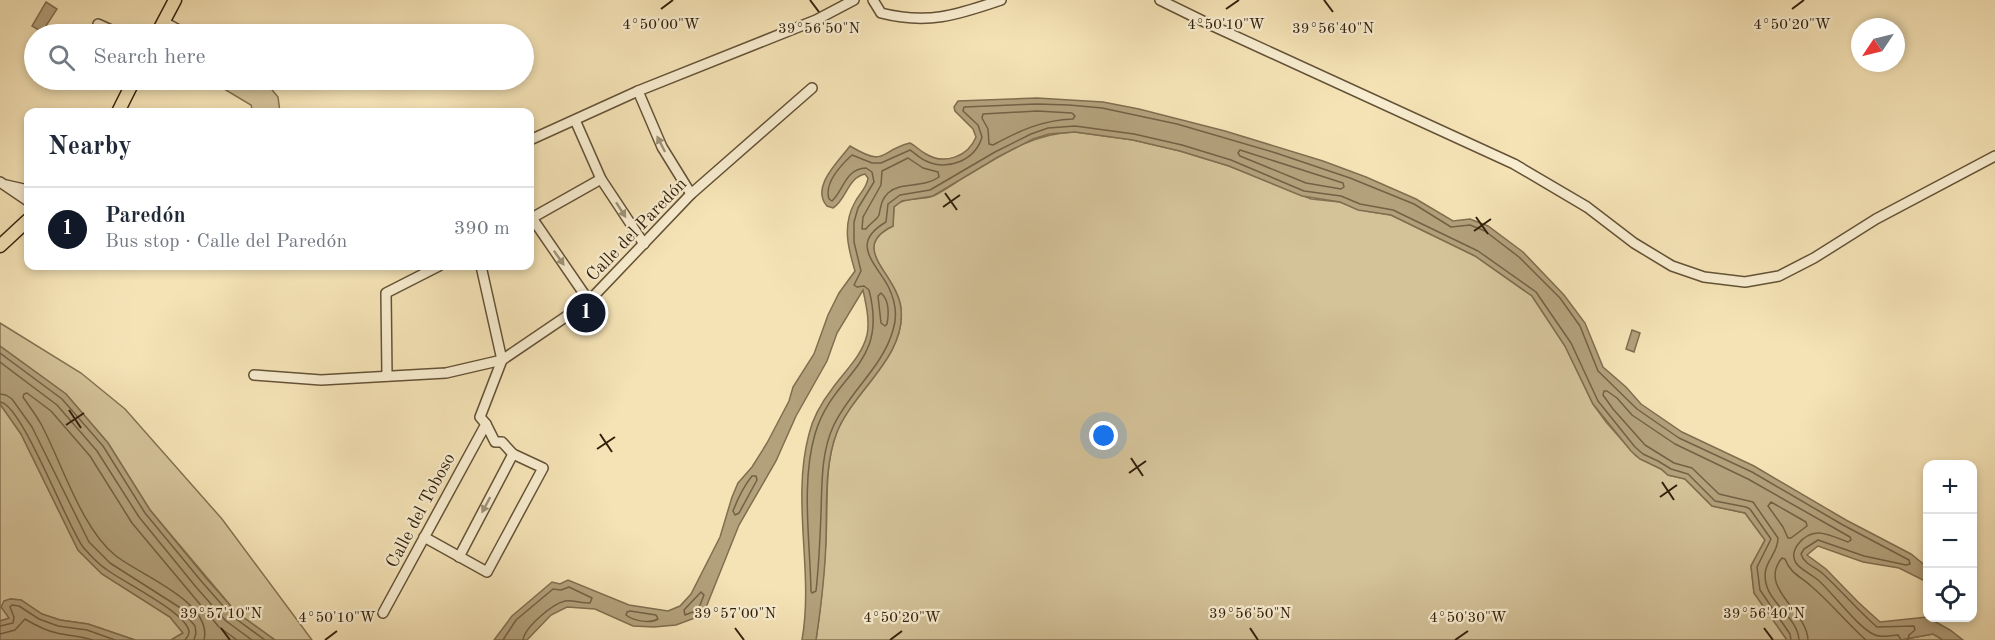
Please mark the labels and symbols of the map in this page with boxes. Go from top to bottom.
text: 4°50'00"W [622,18,700,33]
text: 4°50'10"W [1187,18,1265,33]
text: 4°50'20"W [1753,18,1831,33]
north arrow [1851,18,1905,72]
text: 39°56'50"N [778,22,860,37]
text: 39°56'40"N [1292,22,1374,37]
one-way arrow [657,136,666,153]
street label: Calle del Paredón [583,174,690,285]
one-way arrow [615,201,627,217]
one-way arrow [553,250,565,266]
pin: 1 [566,290,606,336]
your location [1089,421,1118,450]
street label: Calle del Toboso [383,450,459,571]
one-way arrow [481,497,491,514]
text: 39°57'10"N [180,607,262,622]
text: 39°57'00"N [694,607,776,622]
text: 39°56'50"N [1209,607,1291,622]
text: 39°56'40"N [1723,607,1805,622]
text: 4°50'10"W [298,611,376,626]
text: 4°50'20"W [863,611,941,626]
text: 4°50'30"W [1429,611,1507,626]

